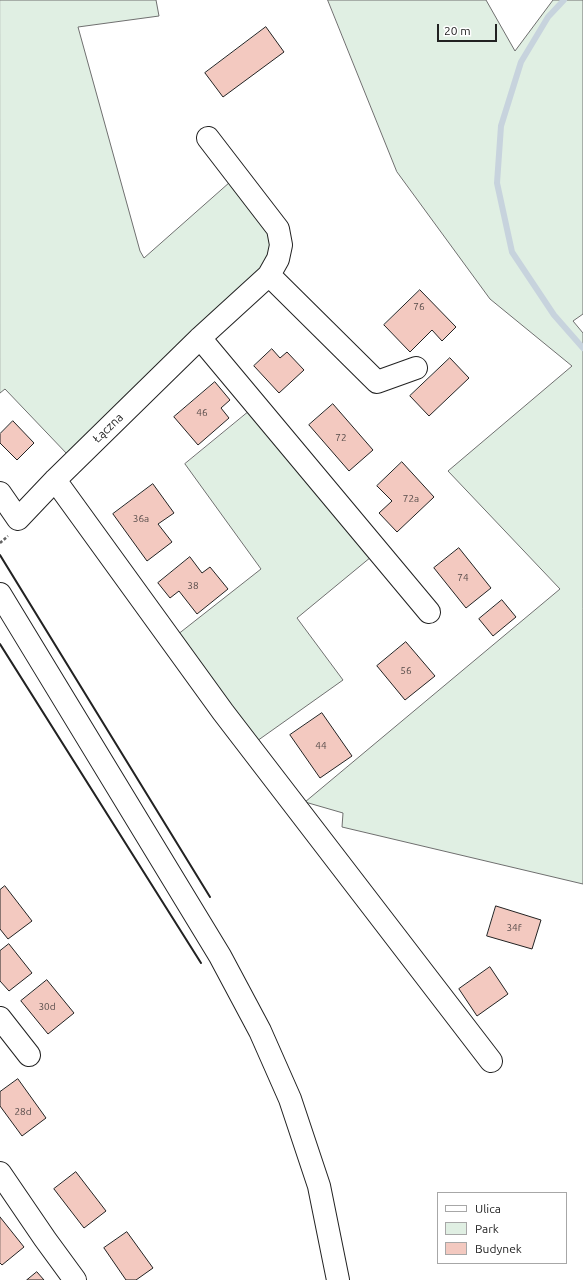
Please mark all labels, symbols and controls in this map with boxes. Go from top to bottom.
scale bar [439,16,499,42]
text: 20 m [444,24,471,37]
house number: 76 [413,301,425,313]
house number: 46 [196,407,208,419]
street label: Łączna [90,410,126,446]
house number: 72 [335,432,347,444]
house number: 72a [403,493,419,505]
house number: 36a [133,513,149,525]
house number: 74 [457,572,469,584]
house number: 38 [187,580,199,592]
house number: 56 [400,665,412,677]
house number: 44 [315,740,327,752]
house number: 34f [506,922,522,934]
house number: 30d [38,1001,56,1013]
house number: 28d [14,1106,32,1118]
legend [437,1192,567,1264]
text: Ulica [475,1202,501,1215]
text: Park [475,1222,499,1235]
text: Budynek [475,1242,522,1255]

